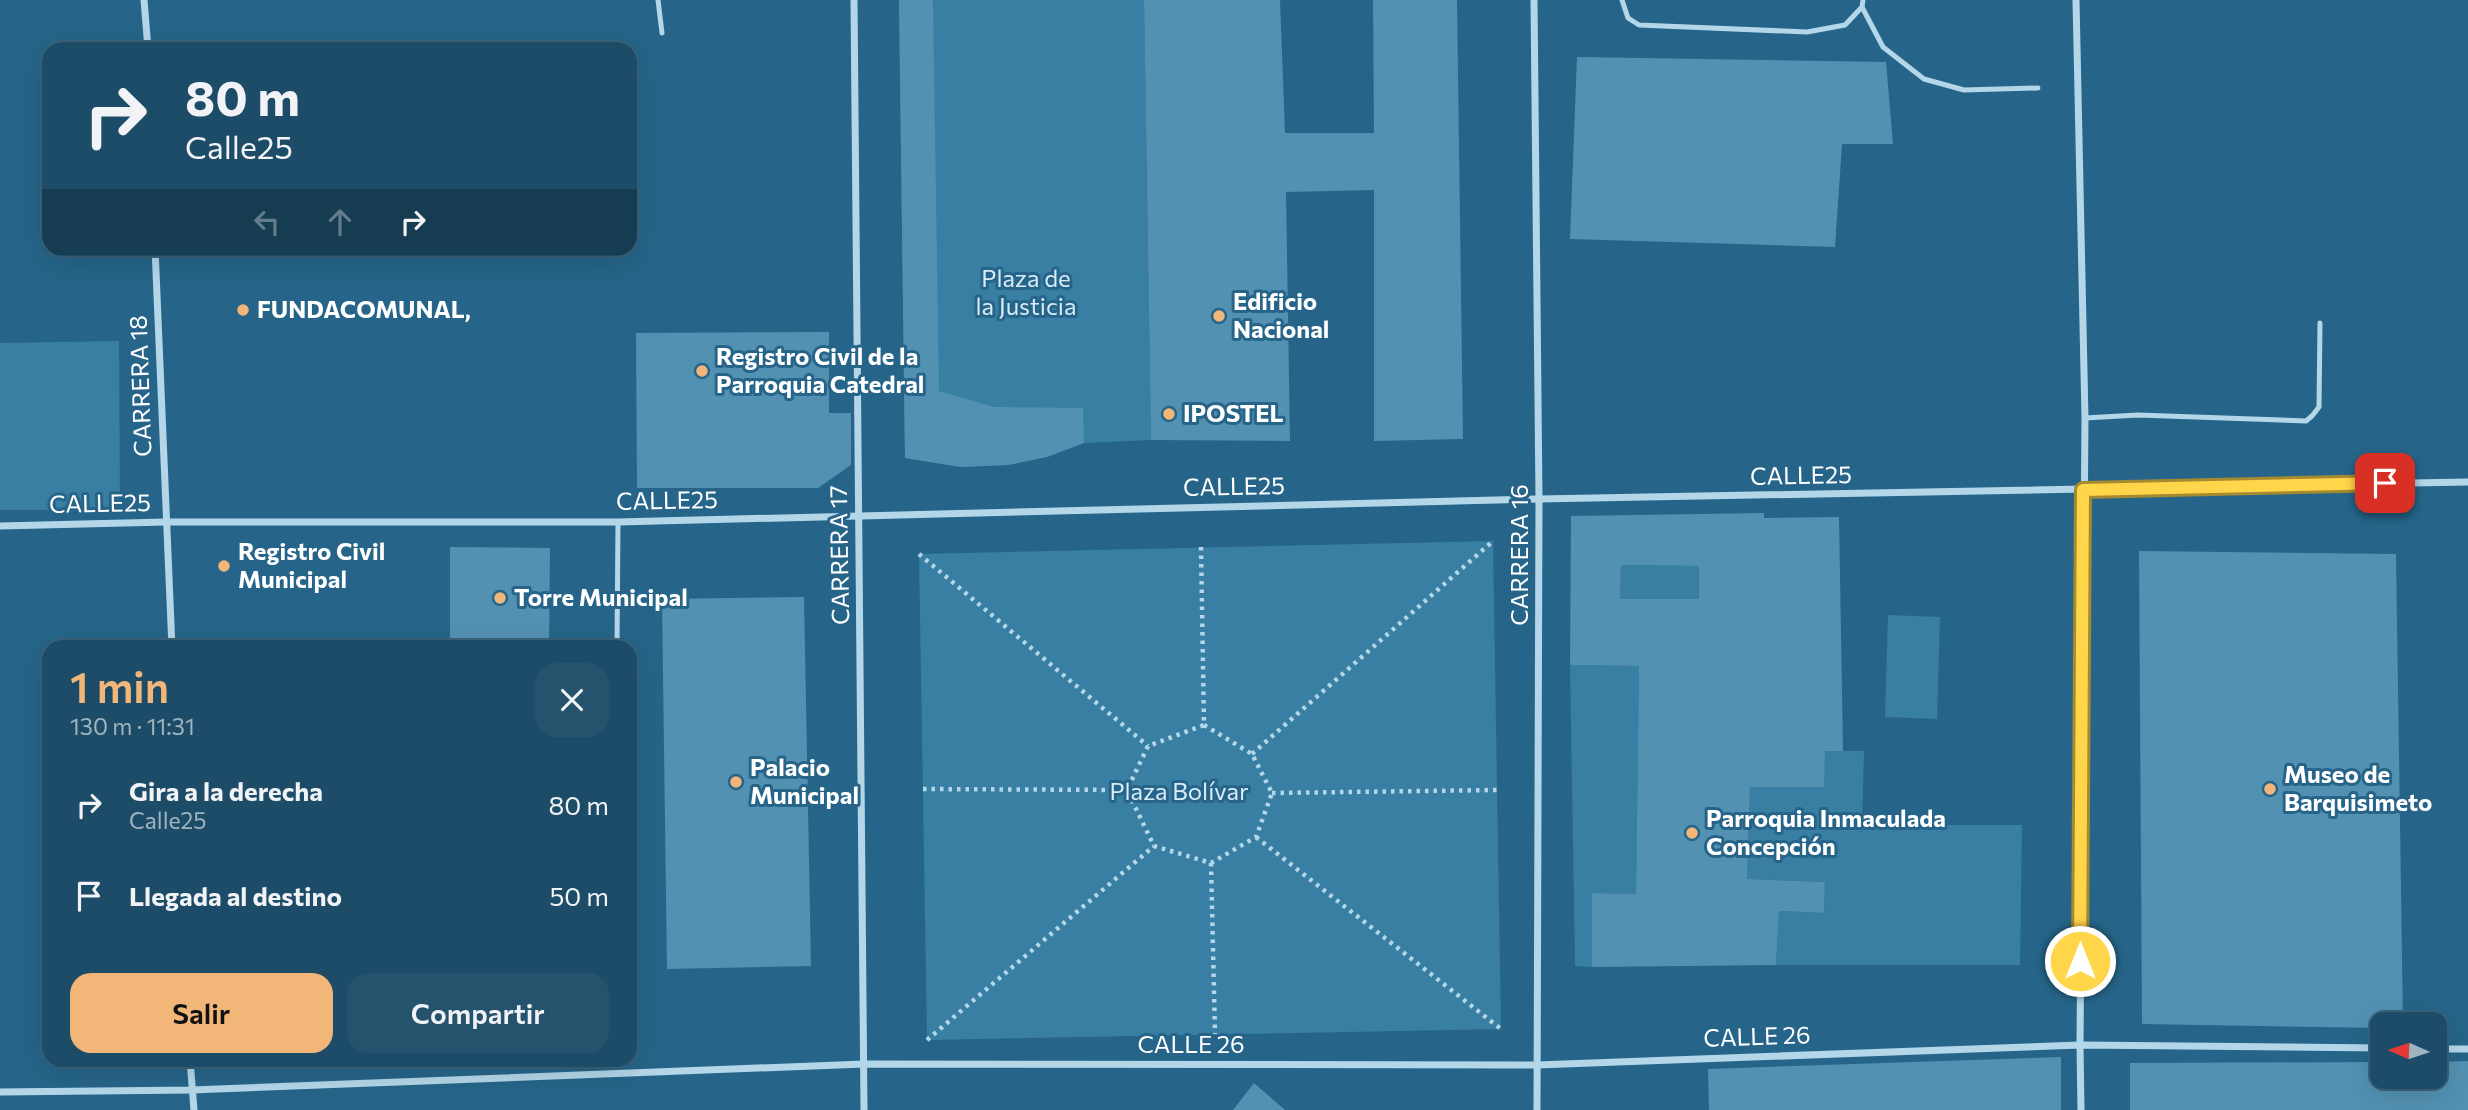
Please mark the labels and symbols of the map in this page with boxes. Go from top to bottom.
park label: Plaza de la Justicia [975,263,1077,320]
place label: Edificio Nacional [1233,286,1329,343]
place label: FUNDACOMUNAL, [257,294,471,323]
marker: FUNDACOMUNAL, [235,302,251,318]
marker: Edificio Nacional [1211,308,1227,324]
street label: CARRERA 18 [123,315,156,457]
place label: Registro Civil de la Parroquia Catedral [716,341,924,398]
marker: Registro Civil de la Parroquia Catedral [694,363,710,379]
place label: IPOSTEL [1183,398,1283,427]
marker: IPOSTEL [1161,406,1177,422]
pin [2355,453,2415,513]
street label: CALLE25 [1750,459,1852,490]
street label: CALLE25 [1183,470,1285,501]
street label: CALLE25 [616,484,718,515]
street label: CARRERA 16 [1504,484,1533,626]
street label: CARRERA 17 [823,485,854,625]
street label: CALLE25 [49,487,151,518]
place label: Registro Civil Municipal [238,536,385,593]
marker: Registro Civil Municipal [216,558,232,574]
place label: Torre Municipal [514,582,688,611]
marker: Torre Municipal [492,590,508,606]
place label: Palacio Municipal [750,752,859,809]
place label: Museo de Barquisimeto [2284,759,2432,816]
marker: Palacio Municipal [728,774,744,790]
park label: Plaza Bolívar [1109,776,1249,805]
marker: Museo de Barquisimeto [2262,781,2278,797]
place label: Parroquia Inmaculada Concepción [1706,803,1946,860]
marker: Parroquia Inmaculada Concepción [1684,825,1700,841]
position arrow [2043,924,2117,998]
north arrow [2370,1012,2446,1088]
street label: CALLE 26 [1703,1019,1811,1052]
street label: CALLE 26 [1137,1029,1245,1058]

